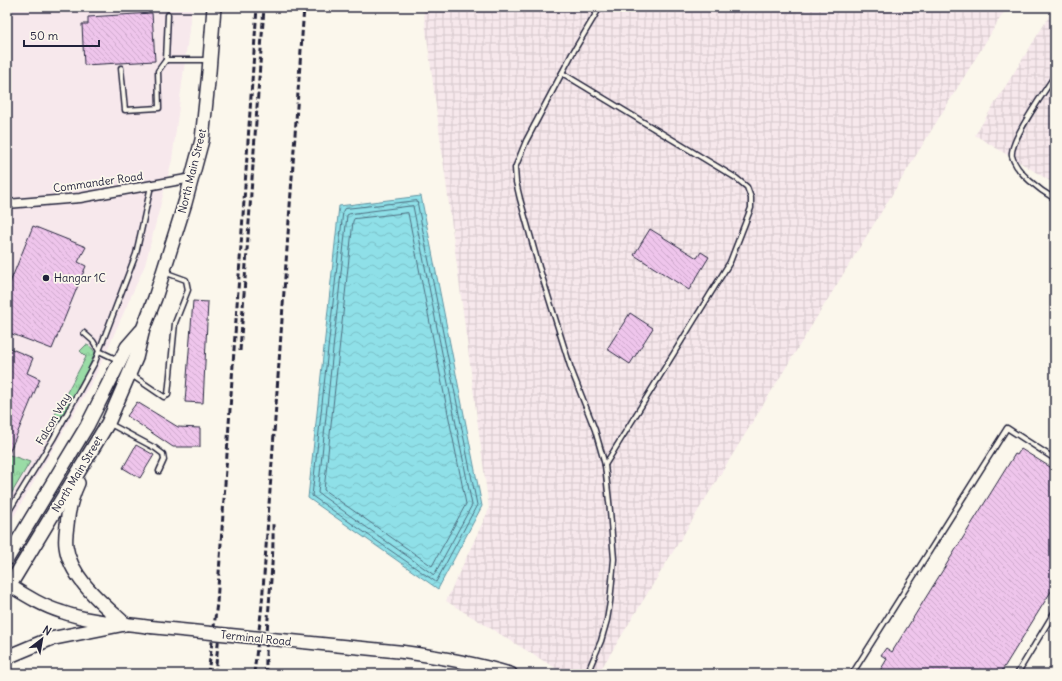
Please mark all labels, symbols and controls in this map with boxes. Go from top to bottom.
scale bar [24,22,99,48]
text: 50 m [30,28,59,43]
street label: North Main Street [175,127,209,215]
street label: Commander Road [52,169,144,195]
place label: Hangar 1C [54,271,106,285]
marker: Hangar 1C [41,273,51,283]
street label: Falcon Way [33,391,73,447]
street label: North Main Street [49,433,105,515]
north arrow [22,619,62,659]
text: N [40,622,54,638]
street label: Terminal Road [220,627,293,649]

